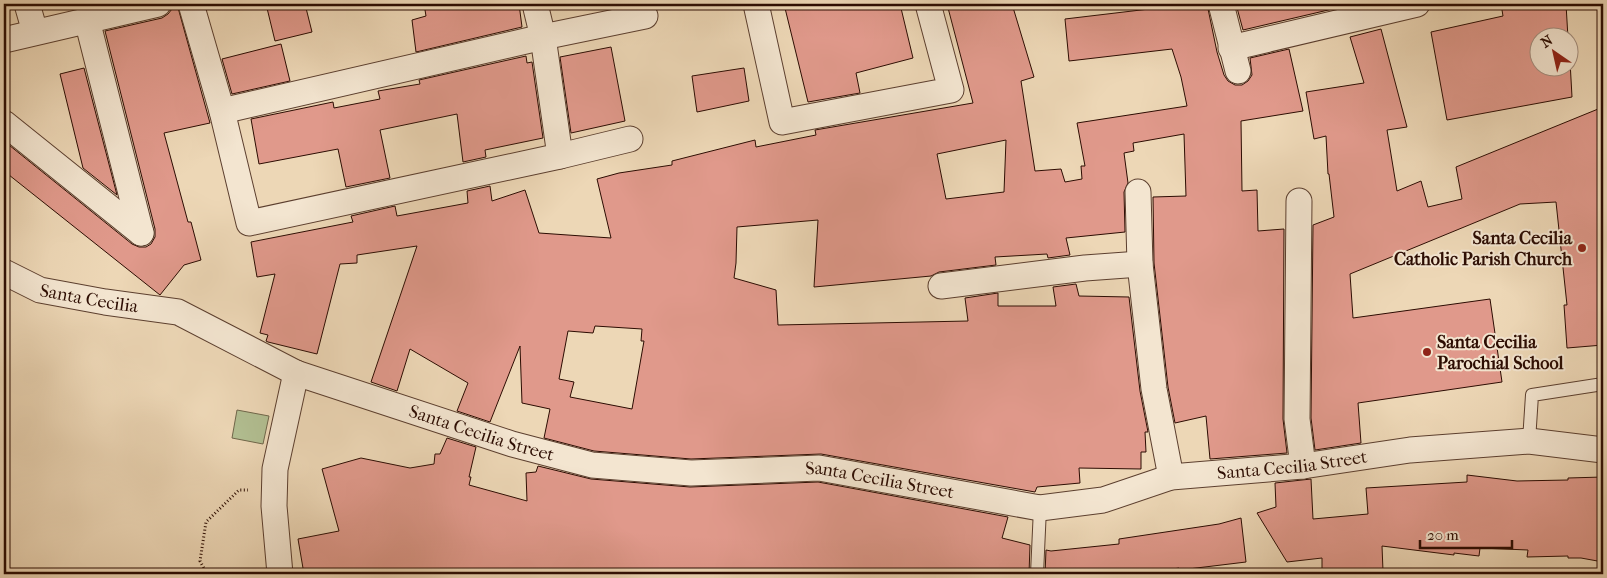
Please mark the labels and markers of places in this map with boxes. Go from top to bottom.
place label: Santa Cecilia Catholic Parish Church [1394,228,1573,270]
marker: Santa Cecilia Catholic Parish Church [1576,242,1588,254]
place label: Santa Cecilia Parochial School [1437,332,1564,374]
marker: Santa Cecilia Parochial School [1421,346,1433,358]

